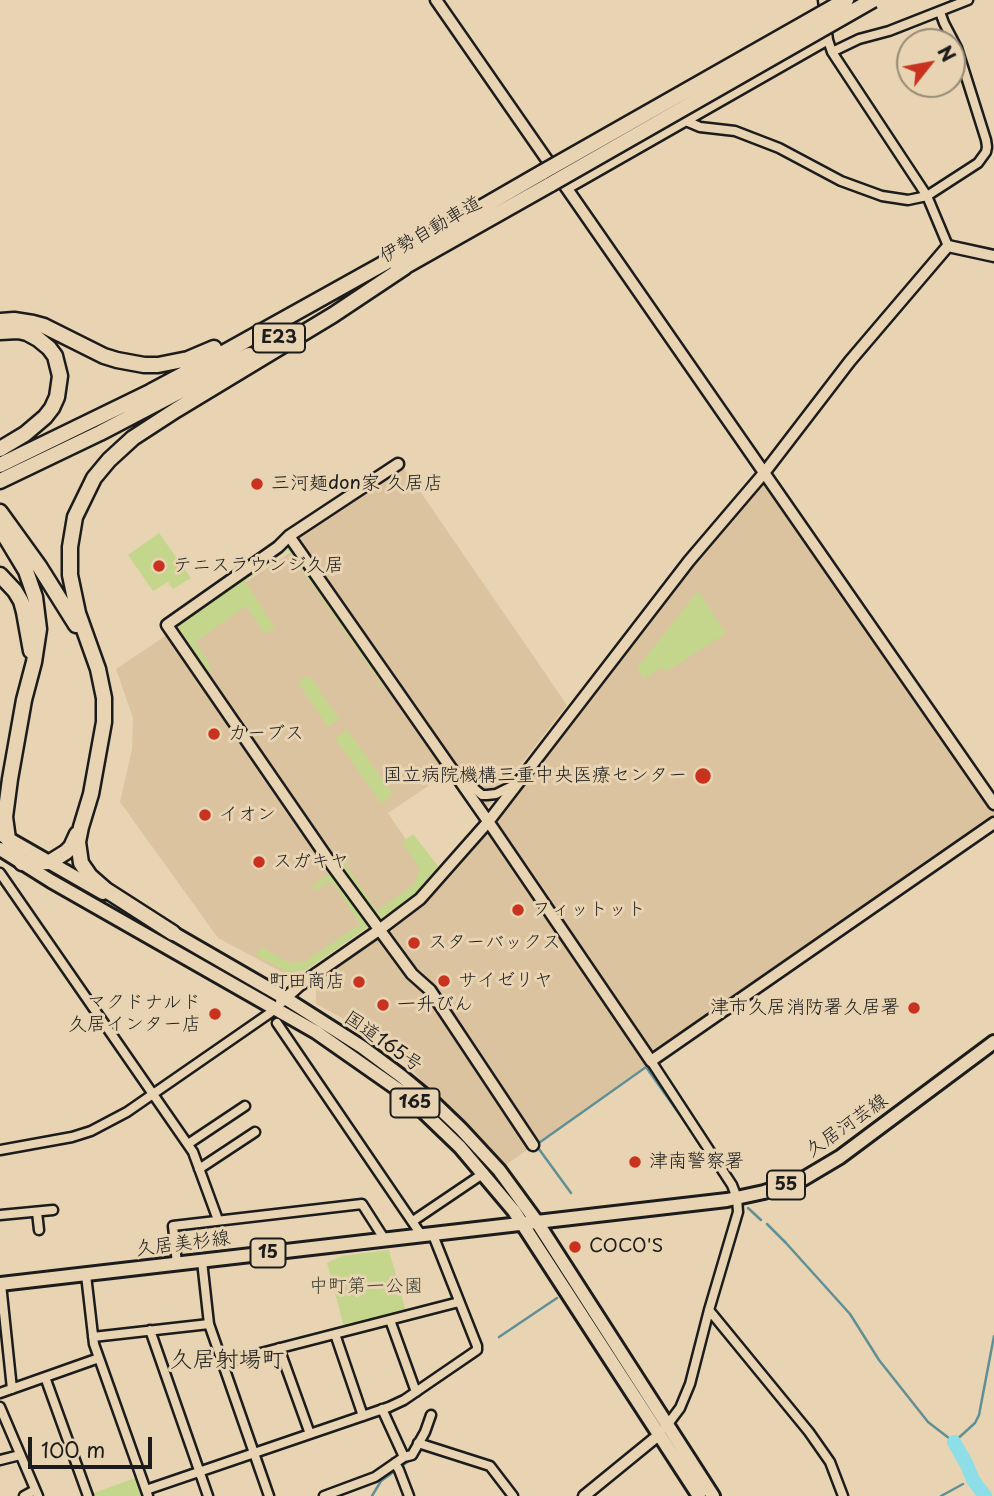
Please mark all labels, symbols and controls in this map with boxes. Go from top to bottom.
north arrow [896,28,966,98]
text: N [931,40,963,67]
street label: 伊勢自動車道 [376,192,486,268]
road number: E23 [253,324,305,352]
place label: 三河麺don家 久居店 [271,473,443,495]
marker: 三河麺don家 久居店 [249,476,265,492]
place label: テニスラウンジ久居 [173,555,344,577]
marker: テニスラウンジ久居 [151,558,167,574]
place label: カーブス [228,723,304,745]
marker: カーブス [206,726,222,742]
place label: 国立病院機構三重中央医療センター [383,765,687,787]
marker: 国立病院機構三重中央医療センター [693,766,713,786]
place label: イオン [219,804,276,826]
marker: イオン [197,807,213,823]
place label: スガキヤ [273,851,349,873]
marker: スガキヤ [251,854,267,870]
place label: フィットット [532,899,646,921]
marker: フィットット [510,902,526,918]
place label: スターバックス [428,932,561,954]
marker: スターバックス [406,935,422,951]
place label: サイゼリヤ [458,970,553,992]
place label: 町田商店 [269,971,345,993]
marker: サイゼリヤ [436,973,452,989]
marker: 町田商店 [351,974,367,990]
place label: マクドナルド 久居インター店 [68,992,201,1036]
place label: 一升びん [397,994,473,1016]
marker: 一升びん [375,997,391,1013]
place label: 津市久居消防署久居署 [710,997,900,1019]
marker: 津市久居消防署久居署 [906,1000,922,1016]
marker: マクドナルド 久居インター店 [207,1006,223,1022]
street label: 国道165号 [339,1007,427,1077]
road number: 165 [390,1088,440,1118]
street label: 久居河芸線 [802,1089,892,1163]
place label: 津南警察署 [649,1151,744,1173]
marker: 津南警察署 [627,1154,643,1170]
road number: 55 [767,1170,805,1200]
street label: 久居美杉線 [134,1227,232,1261]
place label: COCO'S [589,1236,663,1258]
road number: 15 [250,1238,286,1268]
marker: COCO'S [567,1239,583,1255]
park label: 中町第一公園 [309,1276,423,1298]
district label: 久居射場町 [170,1347,284,1375]
scale bar [32,1422,156,1466]
text: 100 m [41,1433,105,1465]

